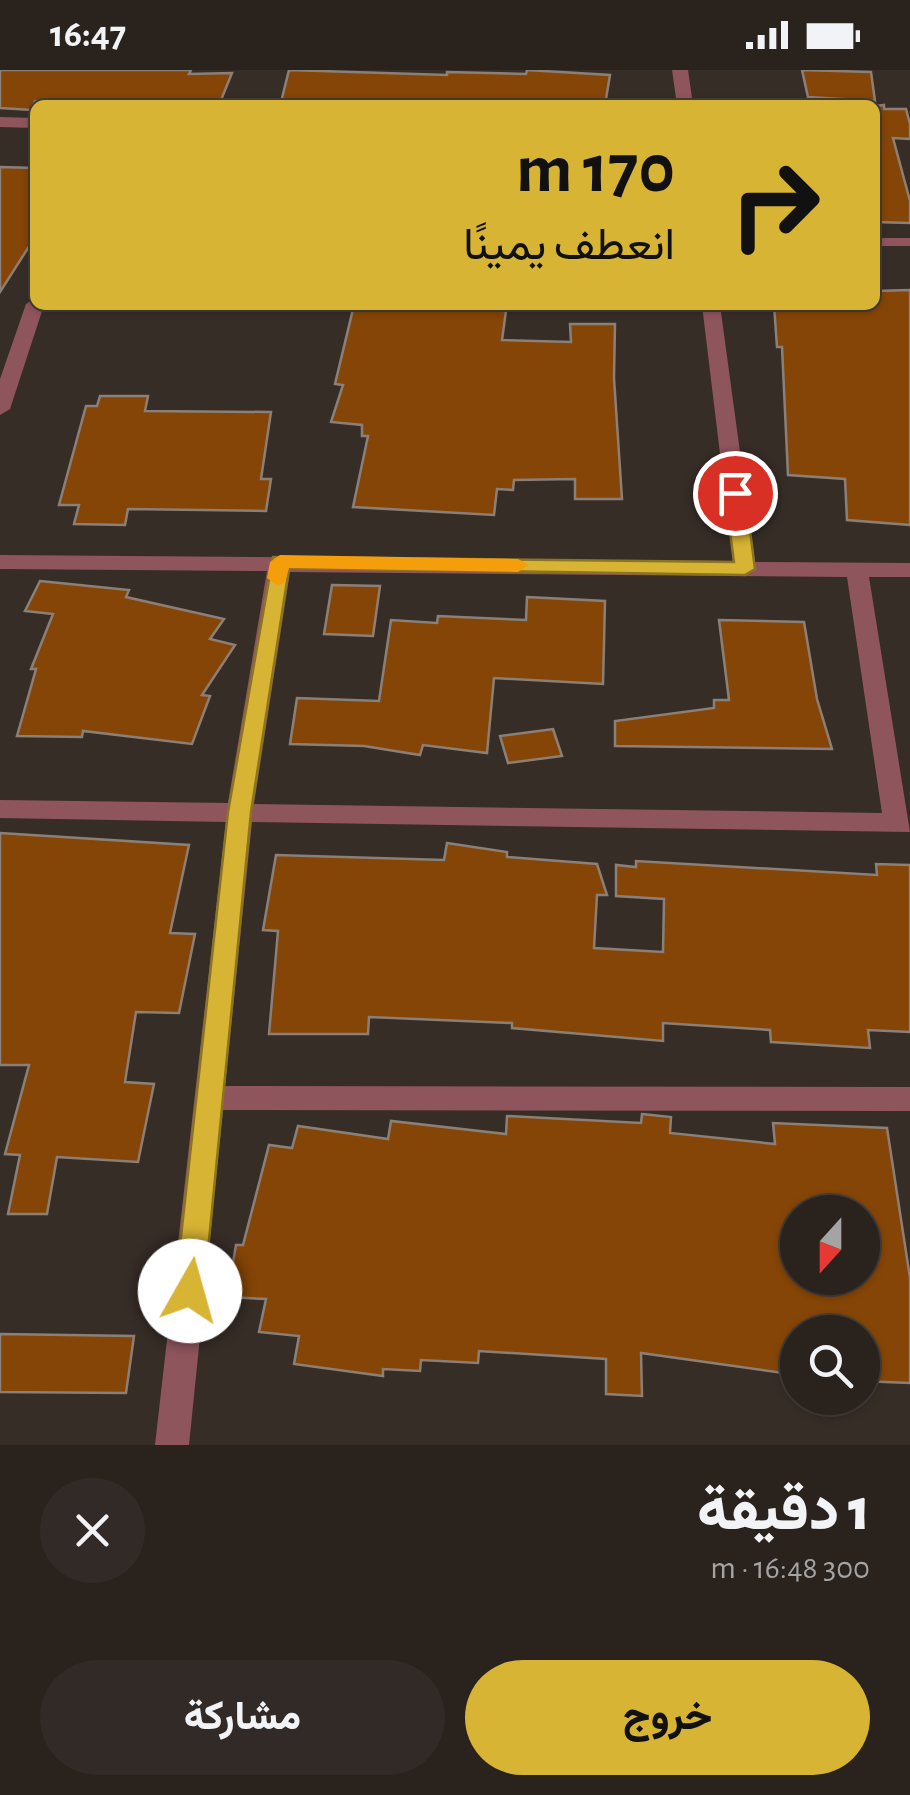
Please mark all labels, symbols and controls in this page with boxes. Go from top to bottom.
text: 16:47 [50,16,126,54]
text: 170 m [516,135,675,205]
icon: right [710,140,840,270]
text: انعطف يمينًا [463,223,675,268]
pin [693,451,778,536]
icon: arrive [708,466,763,521]
north arrow [780,1195,880,1295]
map controls [780,1195,880,1415]
position arrow [138,1239,242,1343]
button: search [780,1315,880,1415]
button: close [40,1478,145,1583]
text: 1 دقيقة [697,1481,870,1541]
text: 300 m · 16:48 [710,1552,870,1584]
button: مشاركة [40,1660,445,1775]
button: خروج [465,1660,870,1775]

